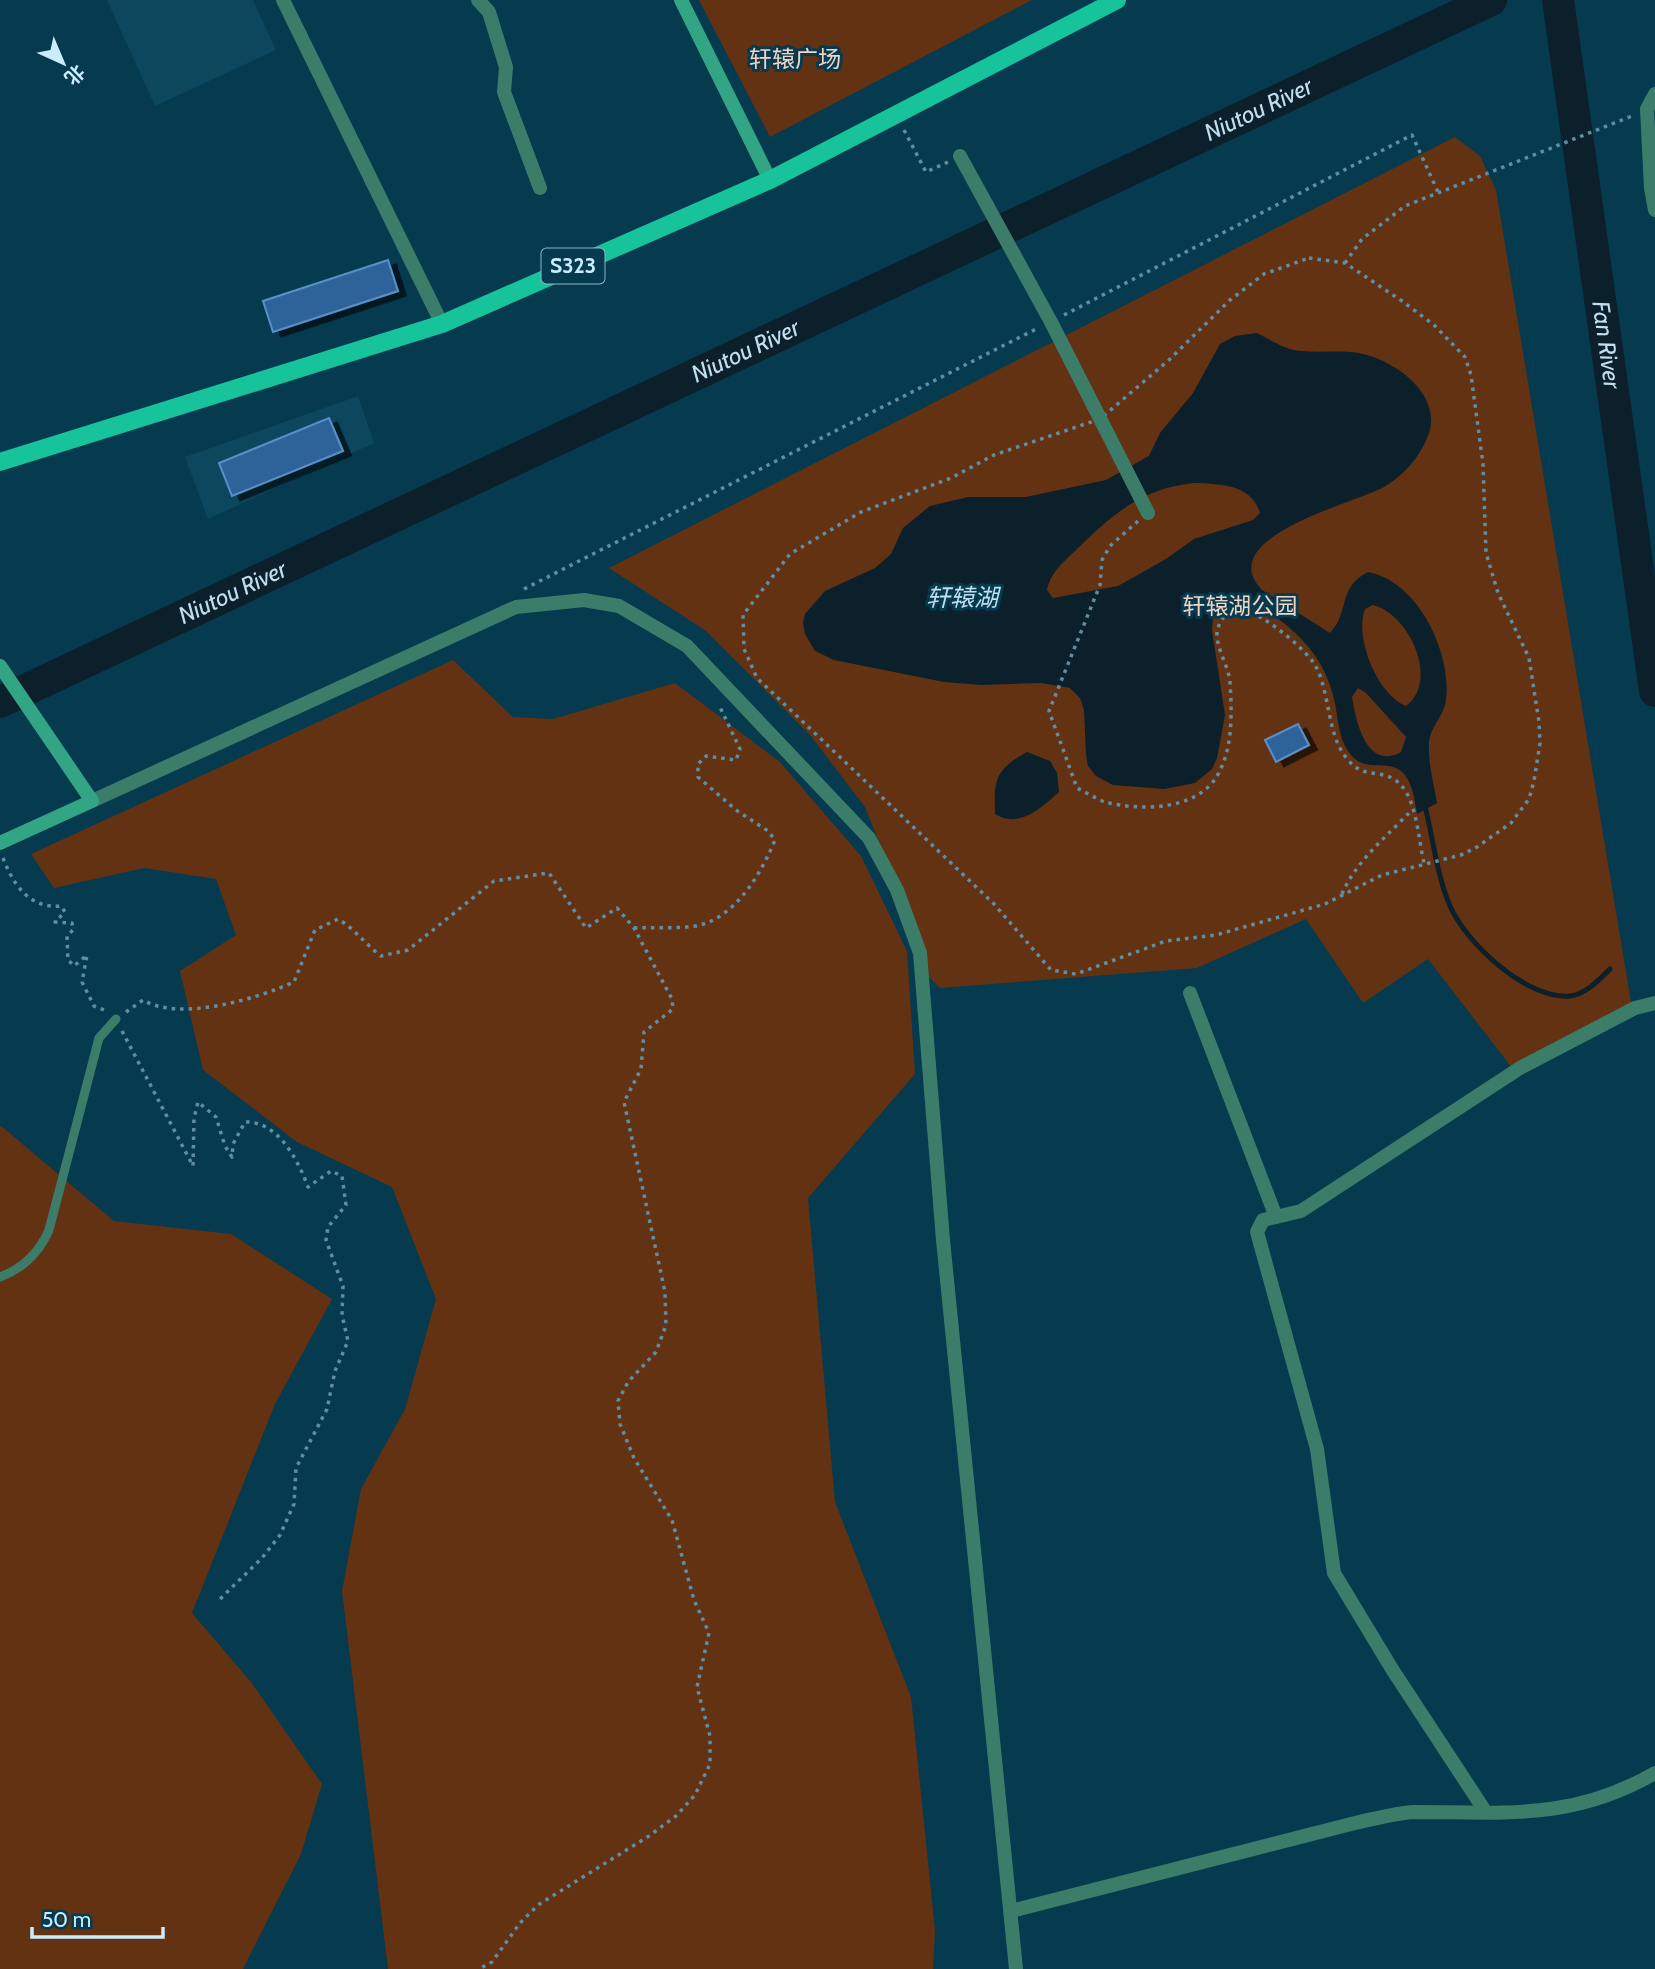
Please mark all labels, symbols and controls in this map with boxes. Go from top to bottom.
north arrow [28,28,98,98]
park label: 轩辕广场 [749,45,841,73]
text: 北 [60,60,89,90]
water label: Niutou River [1200,70,1318,147]
road number: S323 [542,248,604,284]
water label: Fan River [1586,299,1628,392]
water label: Niutou River [687,312,805,388]
water label: Niutou River [174,554,293,630]
water label: 轩辕湖 [926,583,1002,612]
park label: 轩辕湖公园 [1183,592,1298,620]
scale bar [32,1896,163,1940]
text: 50 m [42,1907,91,1932]

